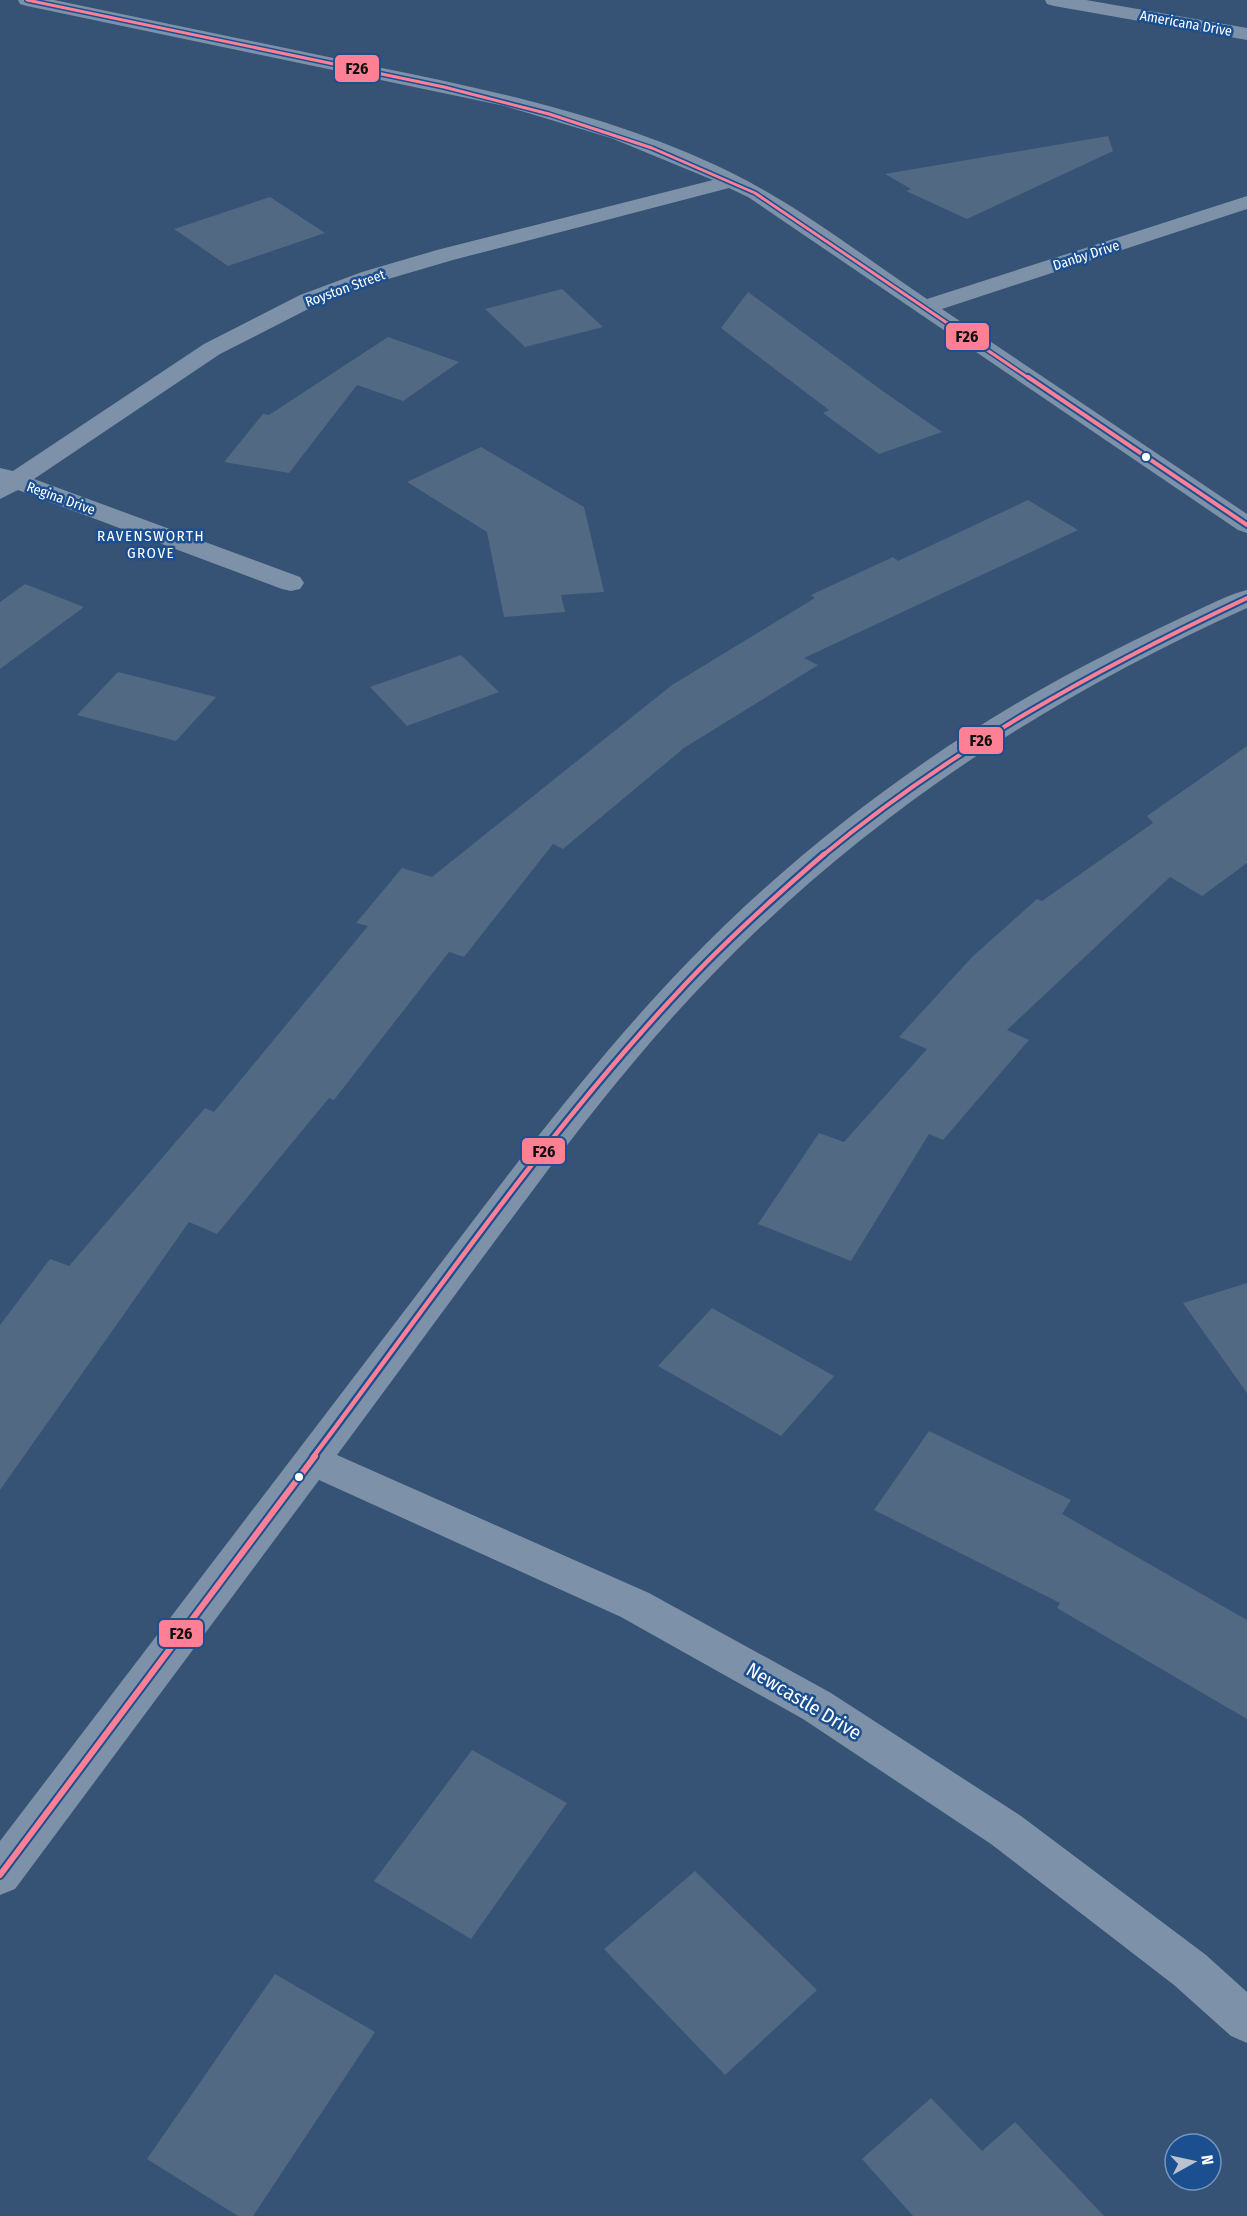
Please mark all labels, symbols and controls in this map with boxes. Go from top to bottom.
street label: Americana Drive [1138,7,1233,40]
line badge: F26 [334,54,380,83]
text: F26 [346,59,368,78]
street label: Danby Drive [1051,237,1122,274]
street label: Royston Street [303,266,388,311]
line badge: F26 [945,322,990,351]
text: F26 [956,327,978,346]
unlabelled marker [1140,451,1152,463]
street label: Regina Drive [24,478,97,519]
district label: RAVENSWORTH GROVE [97,527,205,562]
line badge: F26 [958,726,1004,755]
text: F26 [970,731,992,750]
line badge: F26 [521,1137,566,1165]
text: F26 [533,1142,555,1161]
unlabelled marker [293,1471,305,1483]
line badge: F26 [158,1619,204,1648]
text: F26 [170,1624,192,1643]
street label: Newcastle Drive [742,1657,866,1745]
north arrow [1163,2132,1223,2192]
text: N [1197,2154,1217,2166]

